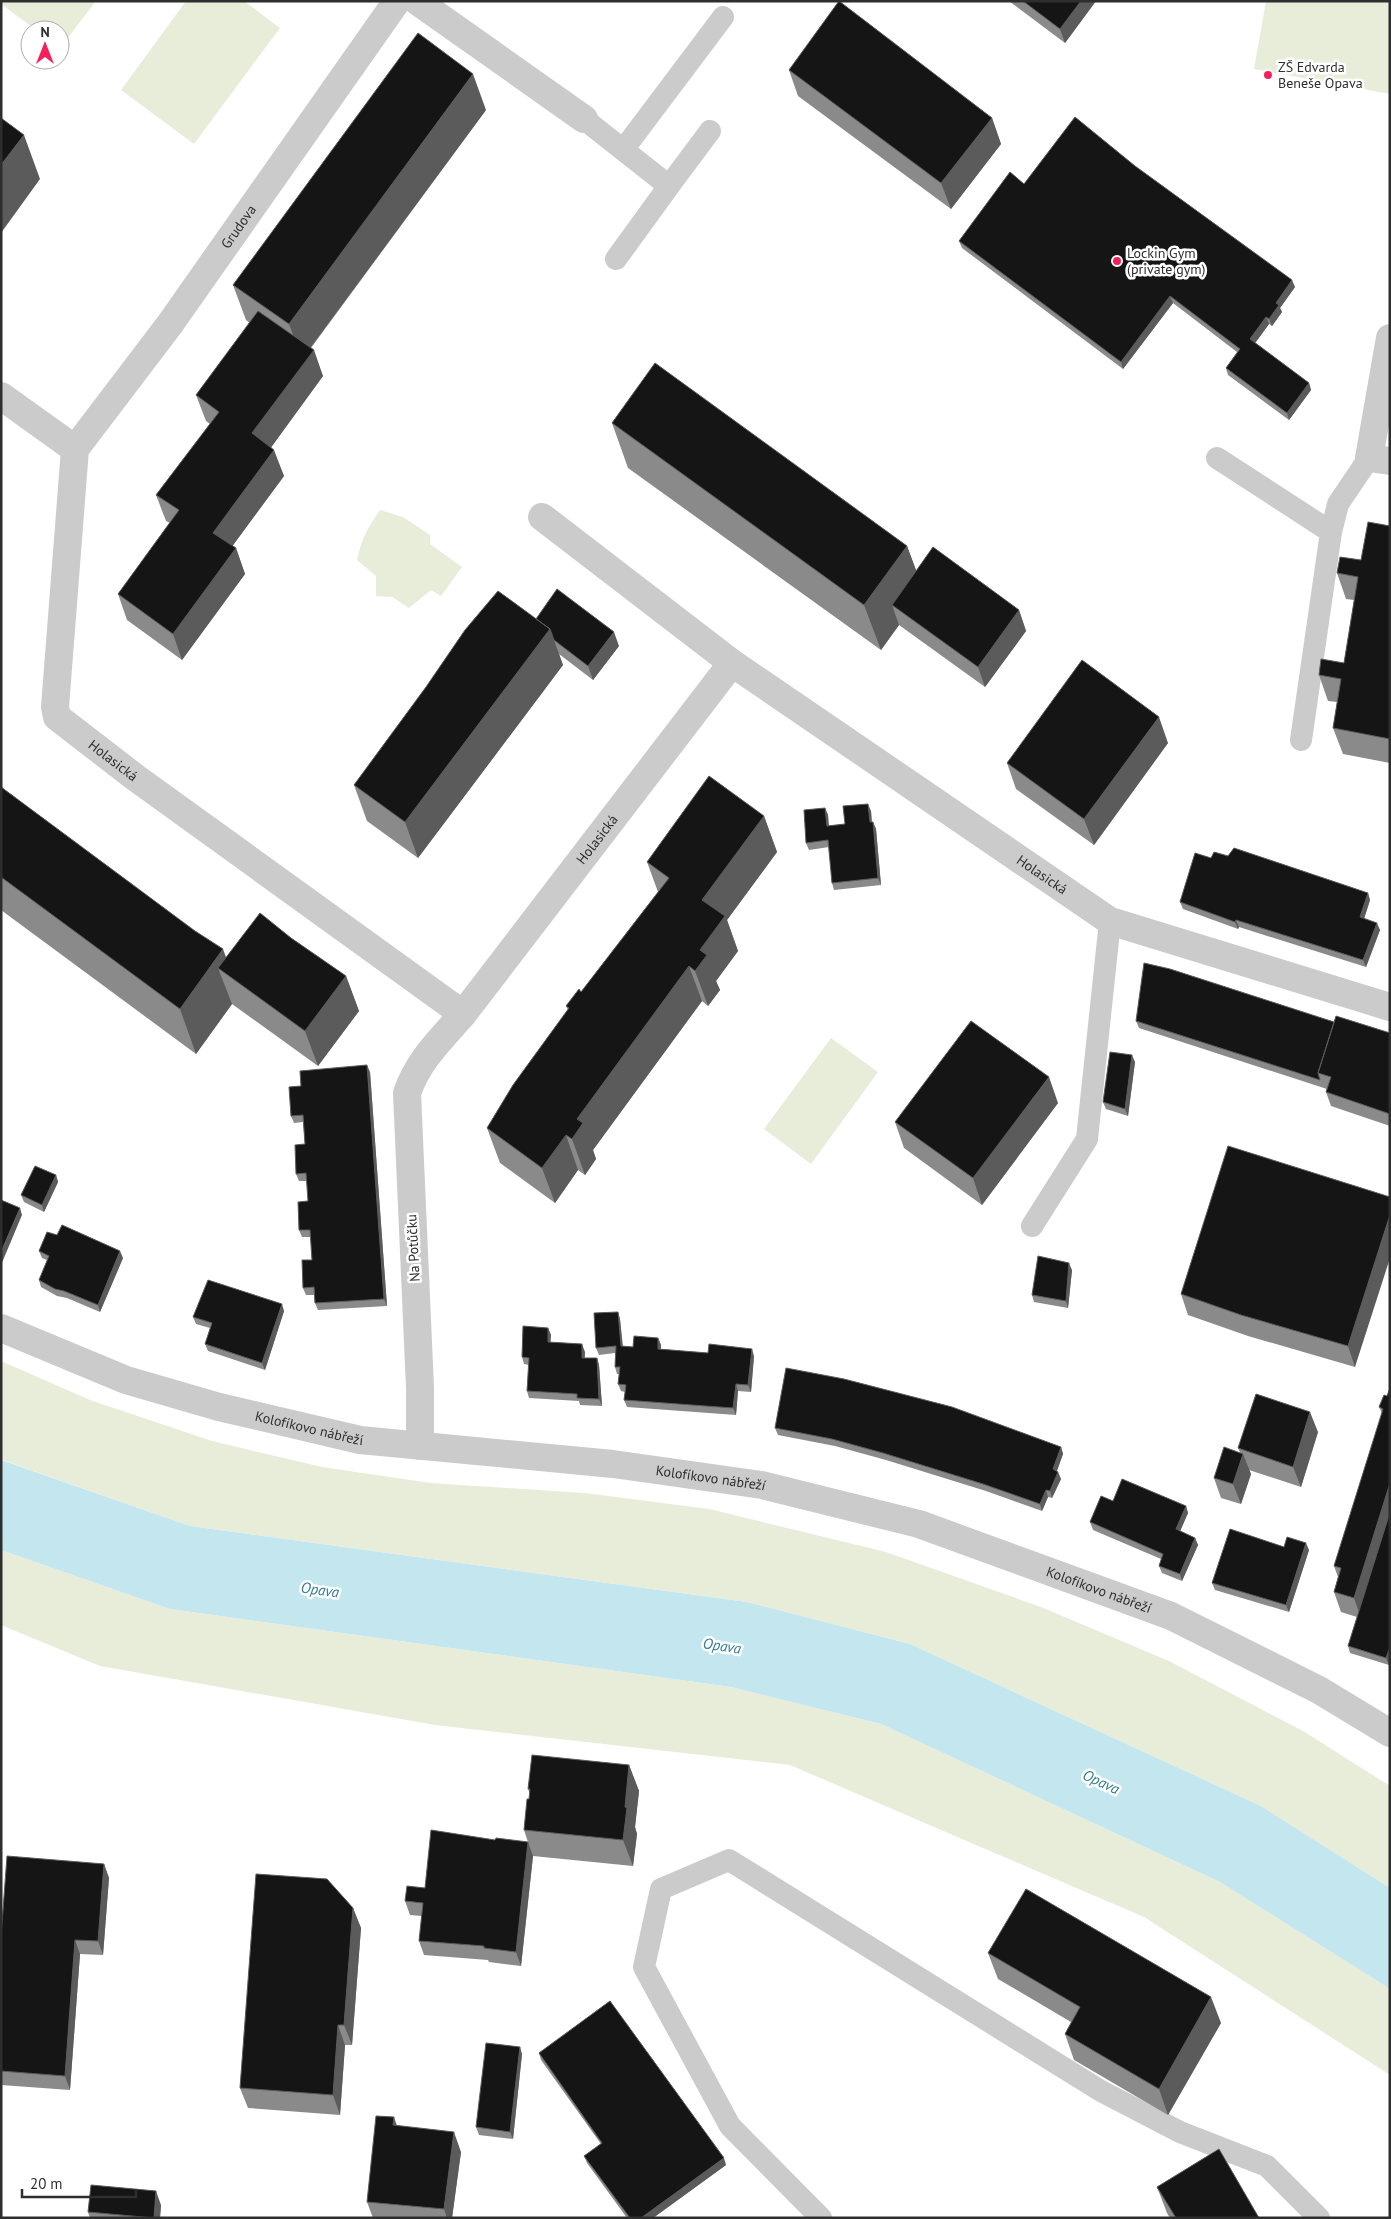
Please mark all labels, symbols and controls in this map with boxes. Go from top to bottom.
north arrow [20,20,70,70]
text: N [40,23,50,41]
place label: ZŠ Edvarda Beneše Opava [1278,58,1363,92]
marker: ZŠ Edvarda Beneše Opava [1262,69,1274,81]
street label: Grudova [217,201,260,252]
place label: Lockin Gym (private gym) [1127,244,1206,278]
marker: Lockin Gym (private gym) [1111,255,1123,267]
street label: Holasická [85,736,142,785]
street label: Holasická [572,811,622,868]
street label: Holasická [1013,851,1071,898]
street label: Na Potůčku [402,1214,424,1282]
street label: Kolofíkovo nábřeží [253,1407,364,1449]
street label: Kolofíkovo nábřeží [655,1461,768,1495]
street label: Kolofíkovo nábřeží [1044,1562,1154,1617]
water label: Opava [300,1577,341,1602]
water label: Opava [702,1633,743,1658]
water label: Opava [1080,1765,1123,1799]
scale bar [22,2166,136,2198]
text: 20 m [30,2174,63,2193]

